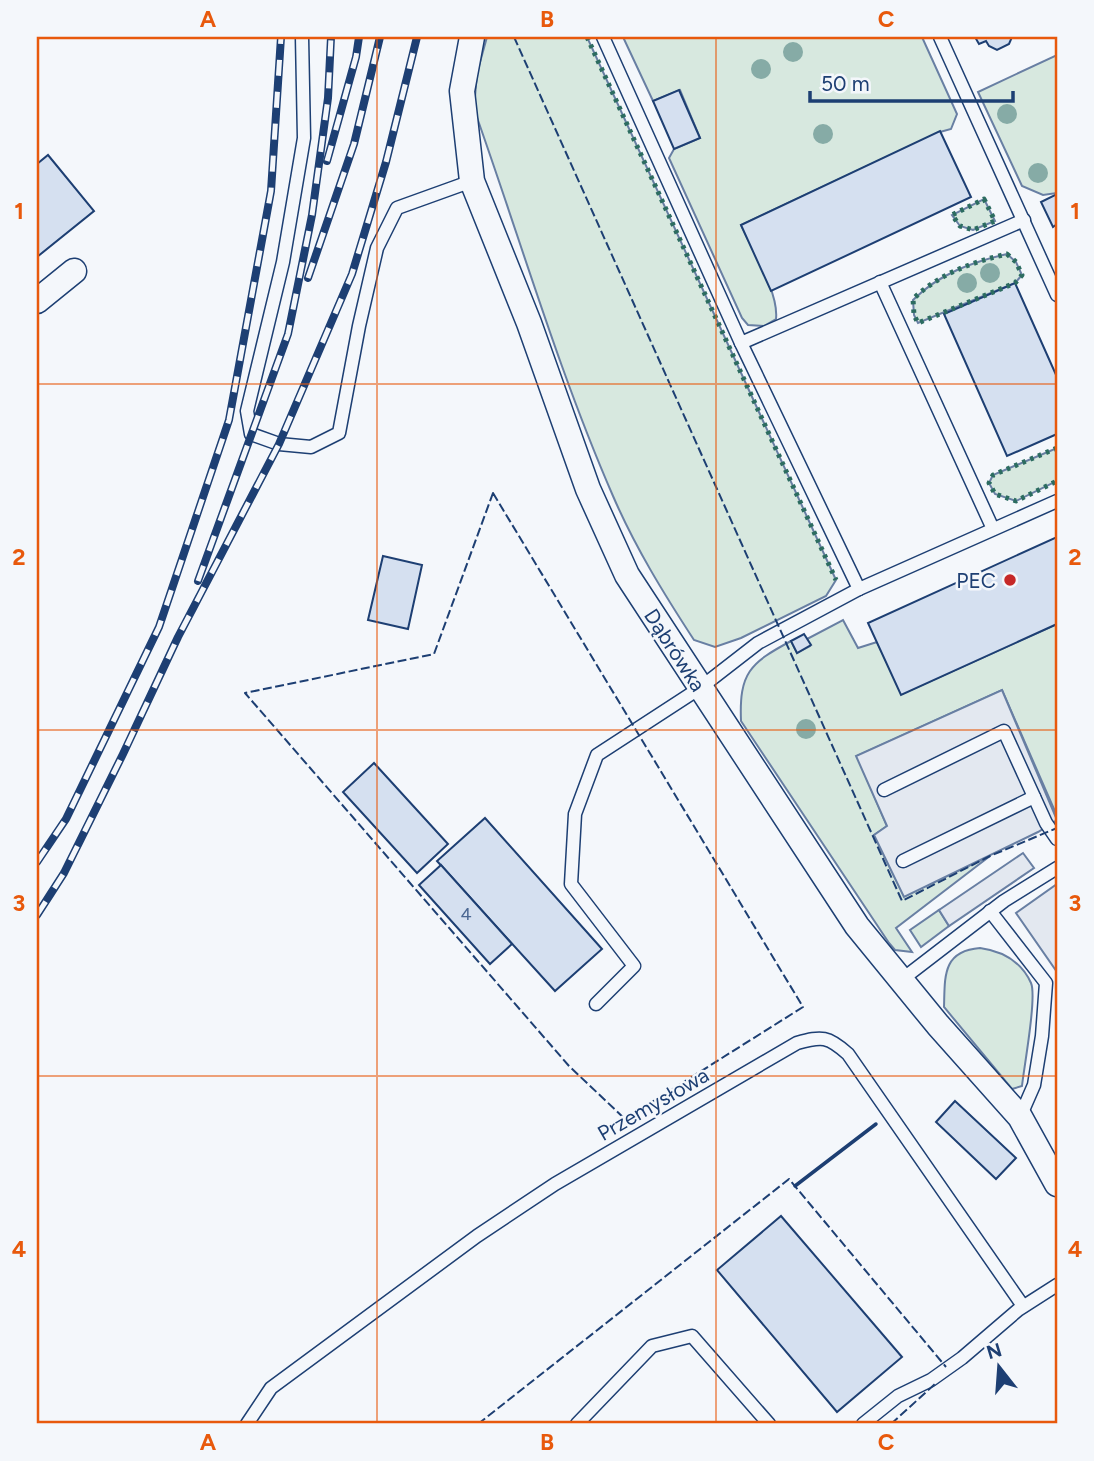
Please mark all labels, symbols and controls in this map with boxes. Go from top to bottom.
text: A [200,5,217,33]
text: B [540,5,554,33]
text: C [878,5,895,33]
scale bar [810,60,1014,104]
text: 50 m [821,71,870,96]
text: 1 [14,197,24,225]
text: 1 [1070,197,1080,225]
text: 2 [12,543,26,571]
text: 2 [1068,543,1082,571]
place label: PEC [956,568,996,593]
marker: PEC [1002,572,1018,588]
street label: Dąbrówka [639,604,711,696]
text: 3 [13,889,25,917]
text: 3 [1069,889,1081,917]
house number: 4 [460,903,472,925]
street label: Przemysłowa [593,1062,713,1146]
text: 4 [12,1235,26,1263]
text: 4 [1068,1235,1082,1263]
north arrow [964,1332,1034,1402]
text: N [984,1338,1005,1364]
text: A [200,1428,217,1456]
text: B [540,1428,554,1456]
text: C [878,1428,895,1456]

